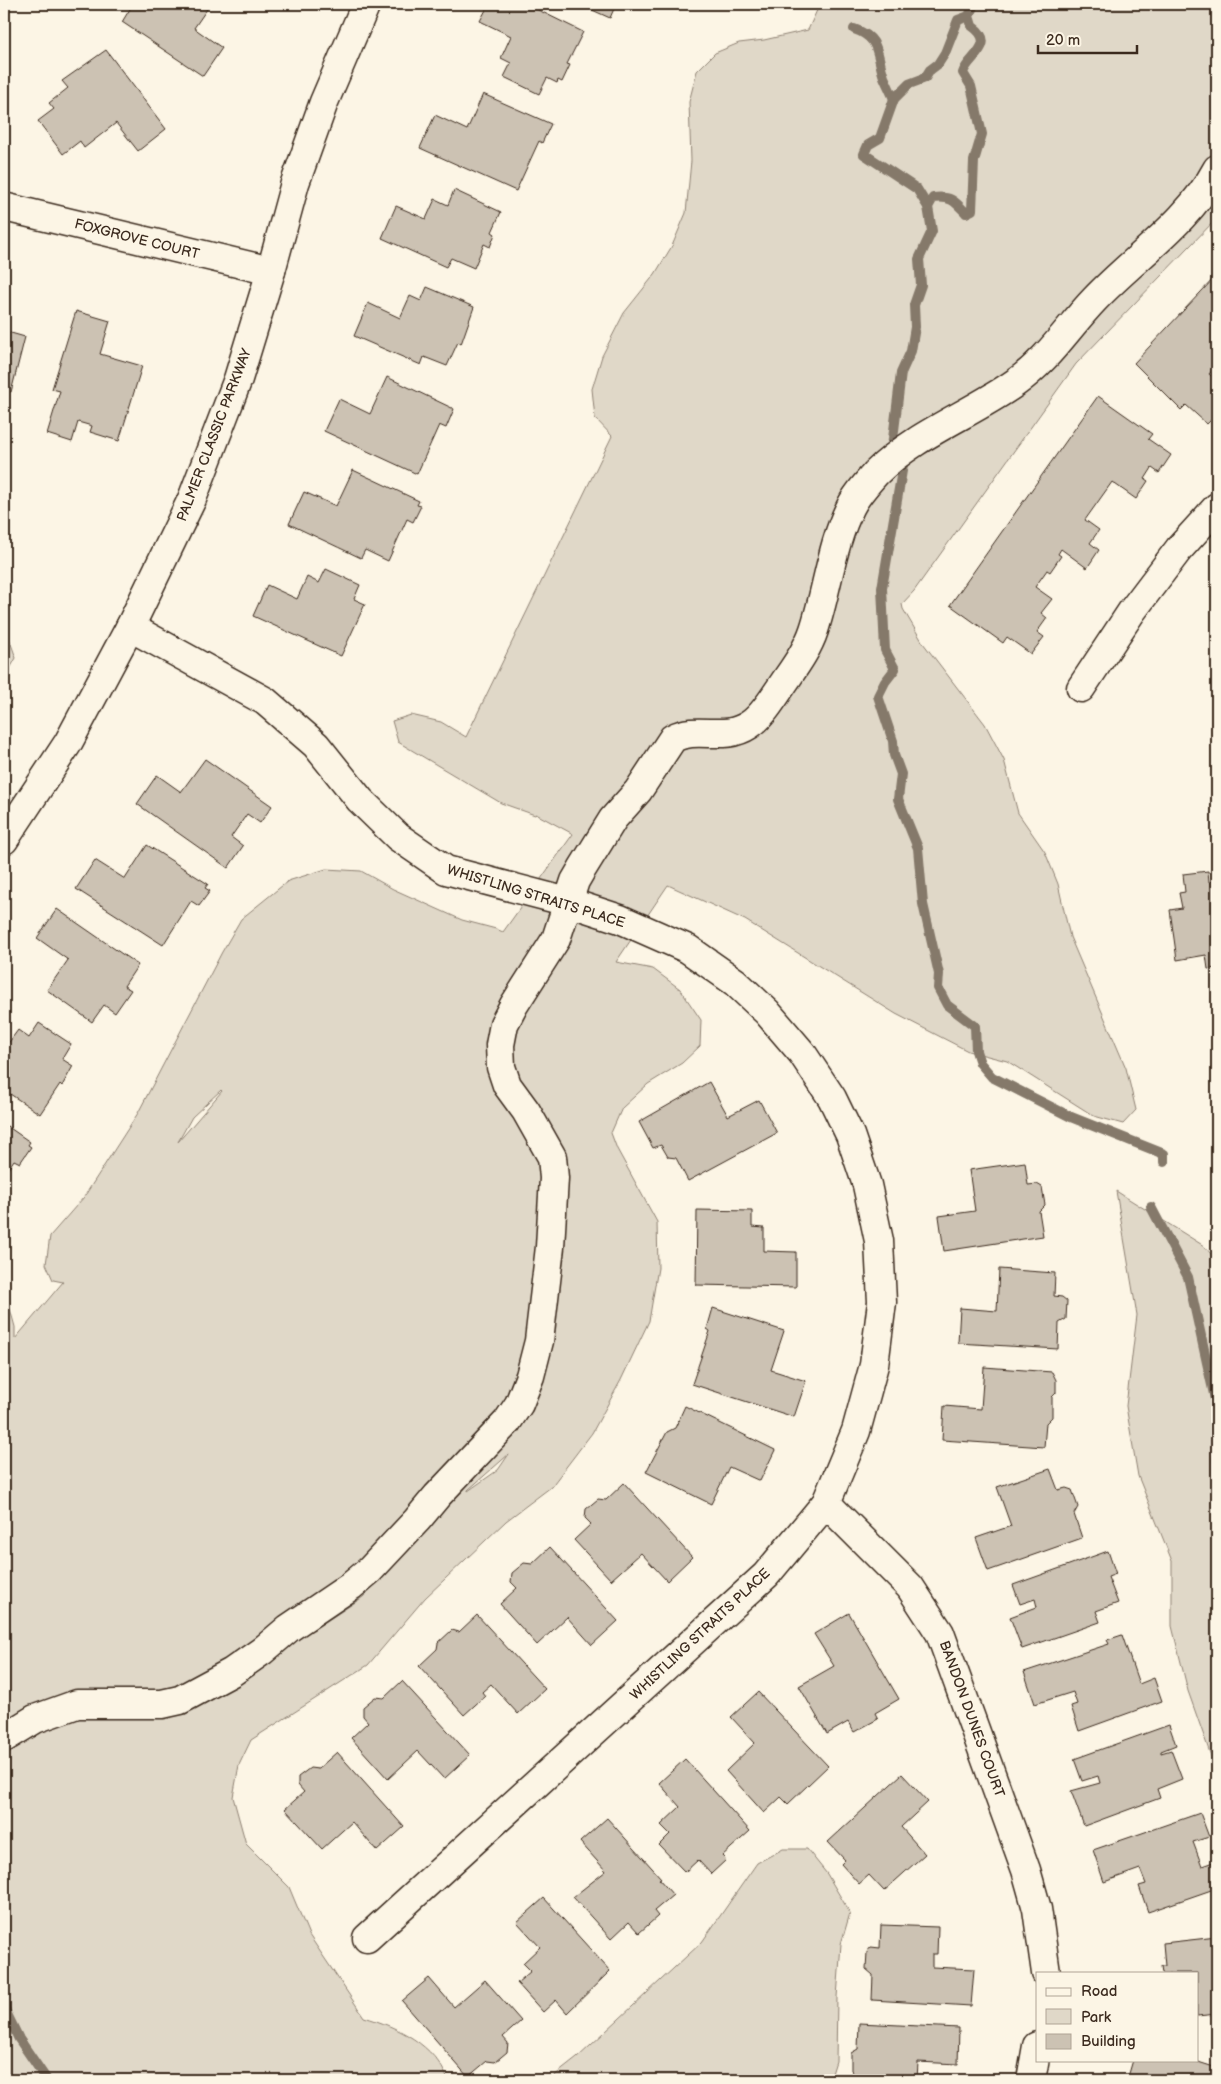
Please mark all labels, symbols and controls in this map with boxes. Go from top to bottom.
scale bar [1038,22,1137,54]
text: 20 m [1046,31,1080,50]
street label: FOXGROVE COURT [73,215,202,263]
street label: PALMER CLASSIC PARKWAY [173,346,255,524]
street label: WHISTLING STRAITS PLACE [445,861,627,931]
street label: WHISTLING STRAITS PLACE [626,1565,774,1703]
street label: BANDON DUNES COURT [936,1638,1008,1800]
legend [1036,1972,1198,2062]
text: Road [1081,1982,1117,2001]
text: Park [1081,2008,1112,2027]
text: Building [1081,2032,1136,2051]

